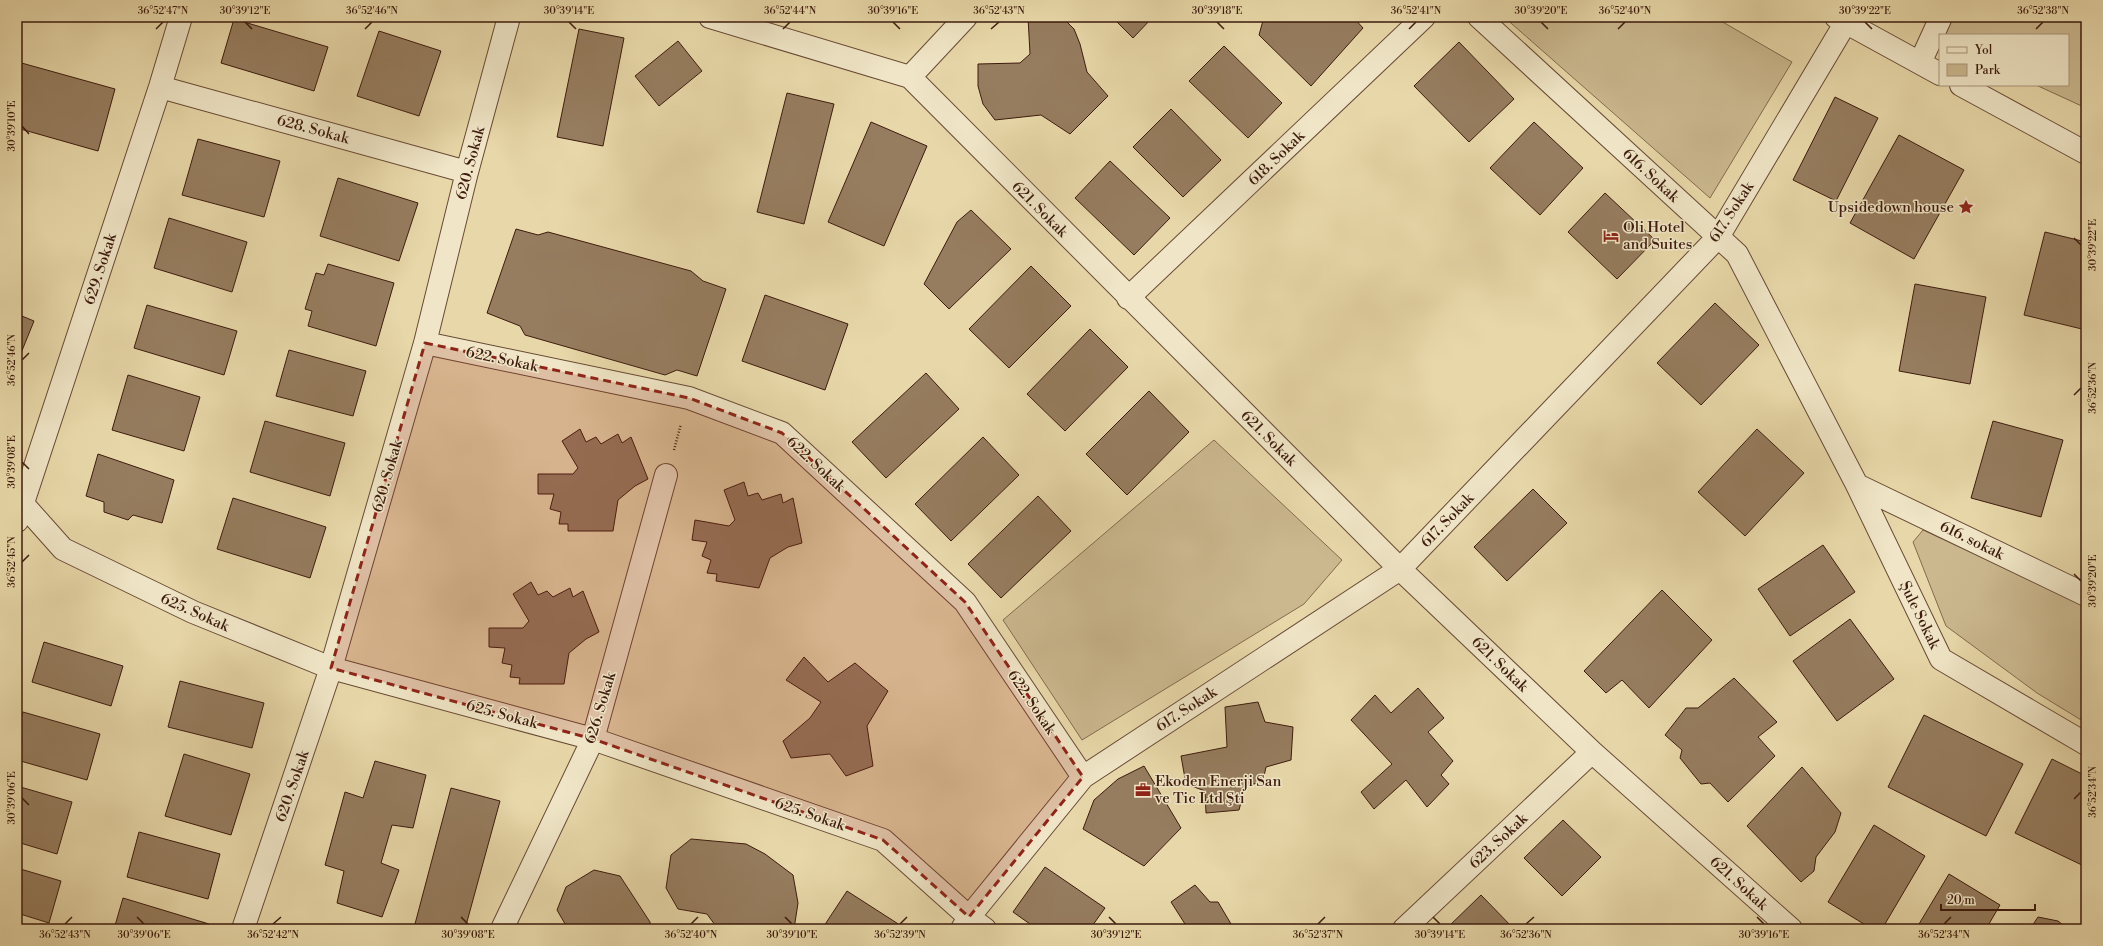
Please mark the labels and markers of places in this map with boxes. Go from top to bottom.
place label: Upsidedown house [1828,198,1954,217]
place icon: Upsidedown house [1957,198,1975,216]
place label: Oli Hotel and Suites [1623,218,1692,254]
hotel icon: Oli Hotel and Suites [1602,227,1620,245]
place label: Ekoden Enerji San ve Tic Ltd Şti [1154,772,1281,808]
office icon: Ekoden Enerji San ve Tic Ltd Şti [1134,781,1152,799]

